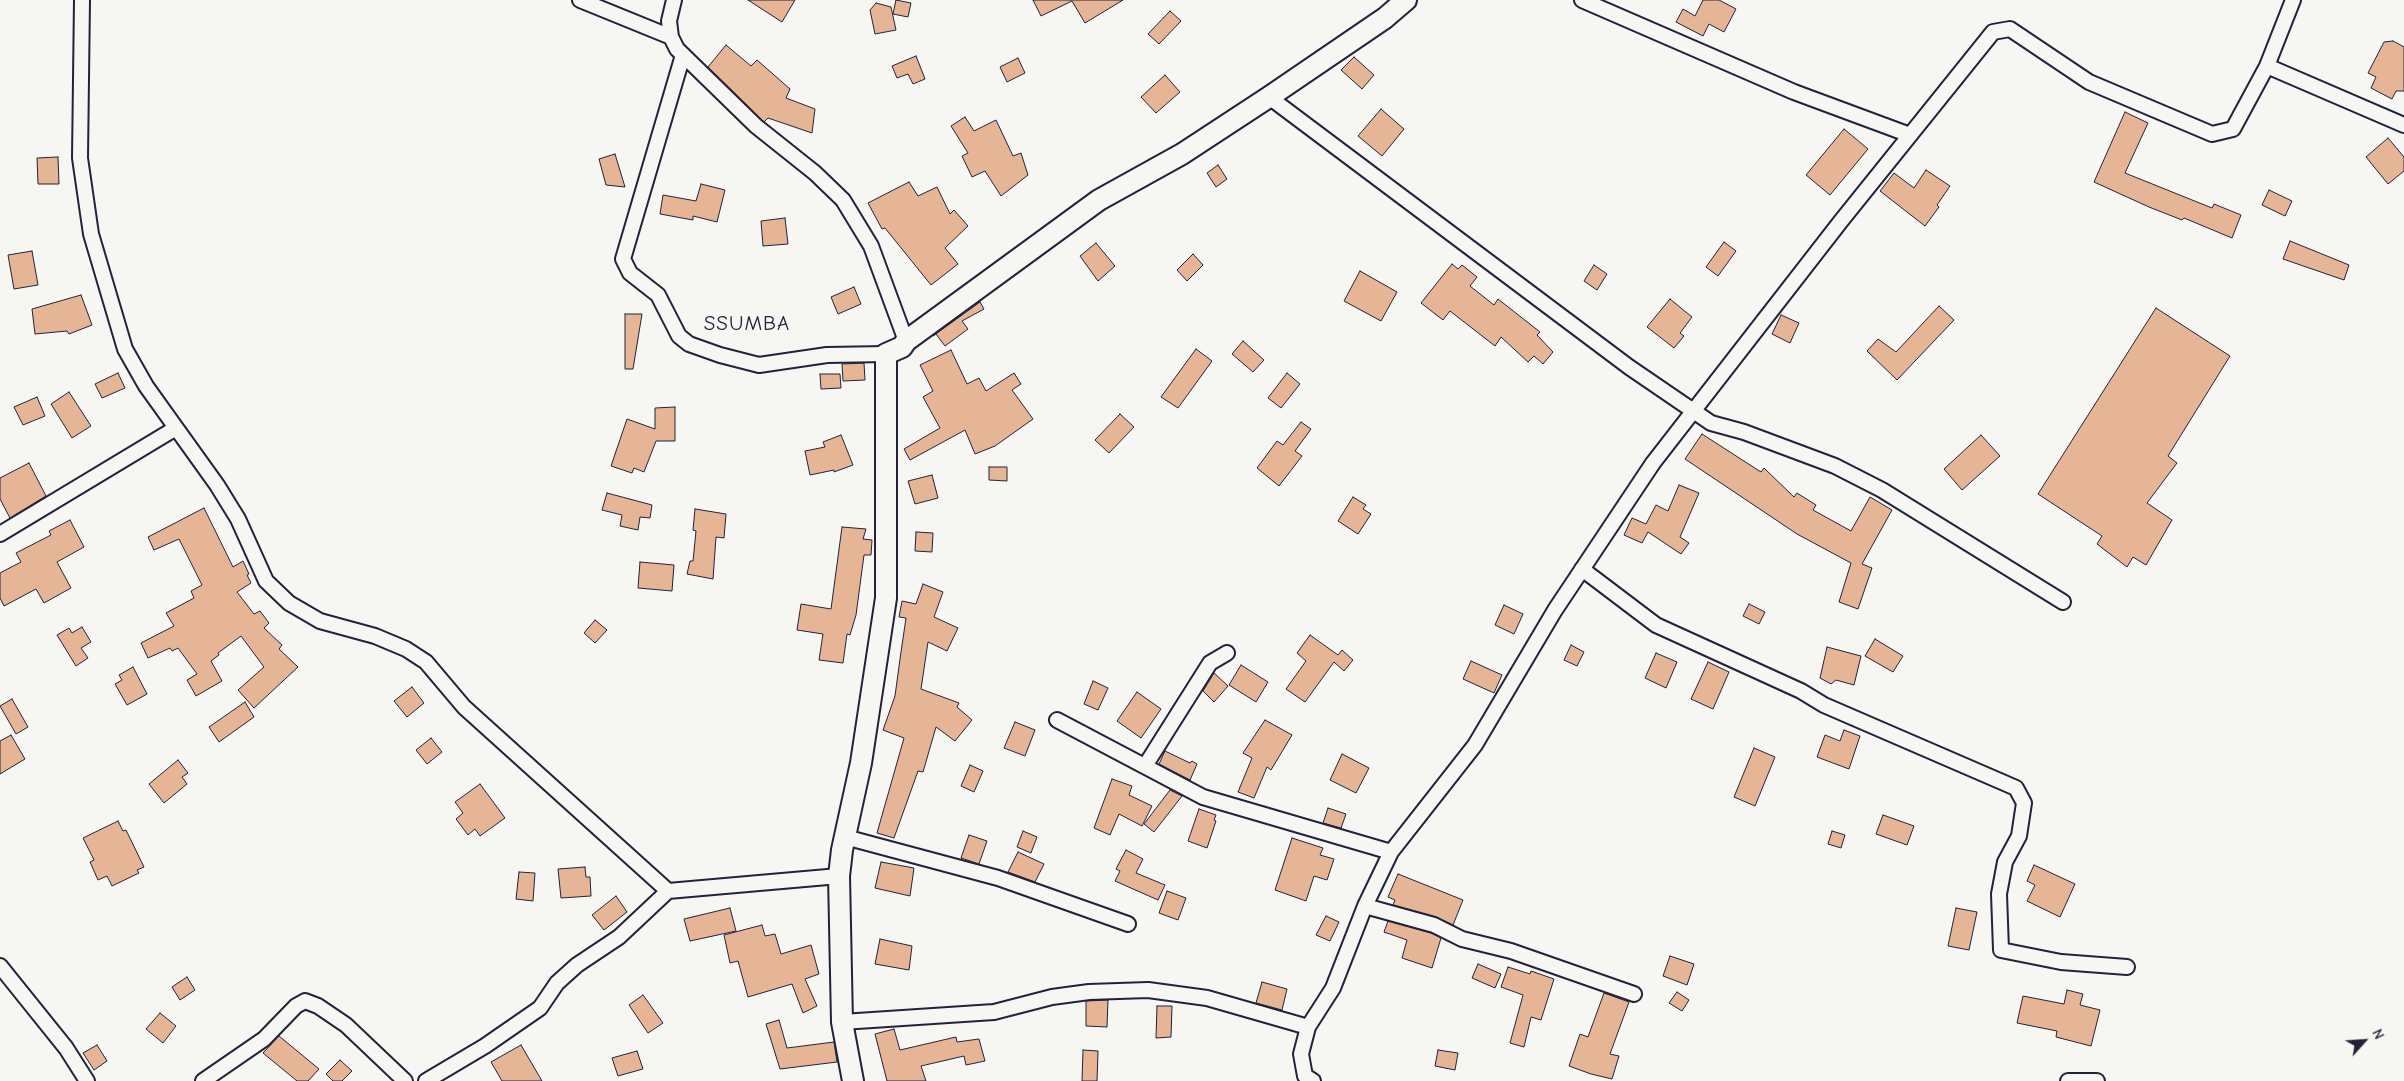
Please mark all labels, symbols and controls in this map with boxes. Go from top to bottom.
district label: SSUMBA [703,311,791,337]
north arrow [2339,1016,2389,1066]
text: N [2368,1026,2388,1042]

